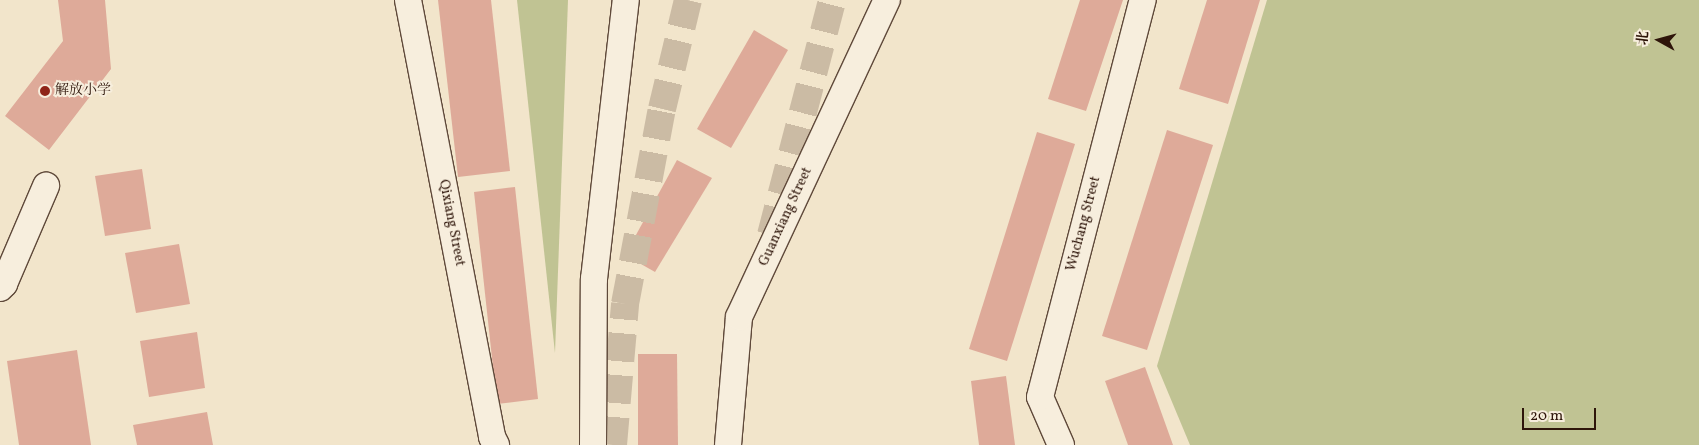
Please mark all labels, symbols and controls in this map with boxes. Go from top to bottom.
north arrow [1634,15,1684,65]
text: 北 [1633,30,1654,46]
place label: 解放小学 [55,83,111,99]
marker: 解放小学 [39,85,51,97]
street label: Guanxiang Street [756,165,816,269]
street label: Wuchang Street [1063,175,1105,273]
street label: Qixiang Street [434,178,468,268]
scale bar [1524,398,1598,430]
text: 20 m [1530,406,1563,427]

